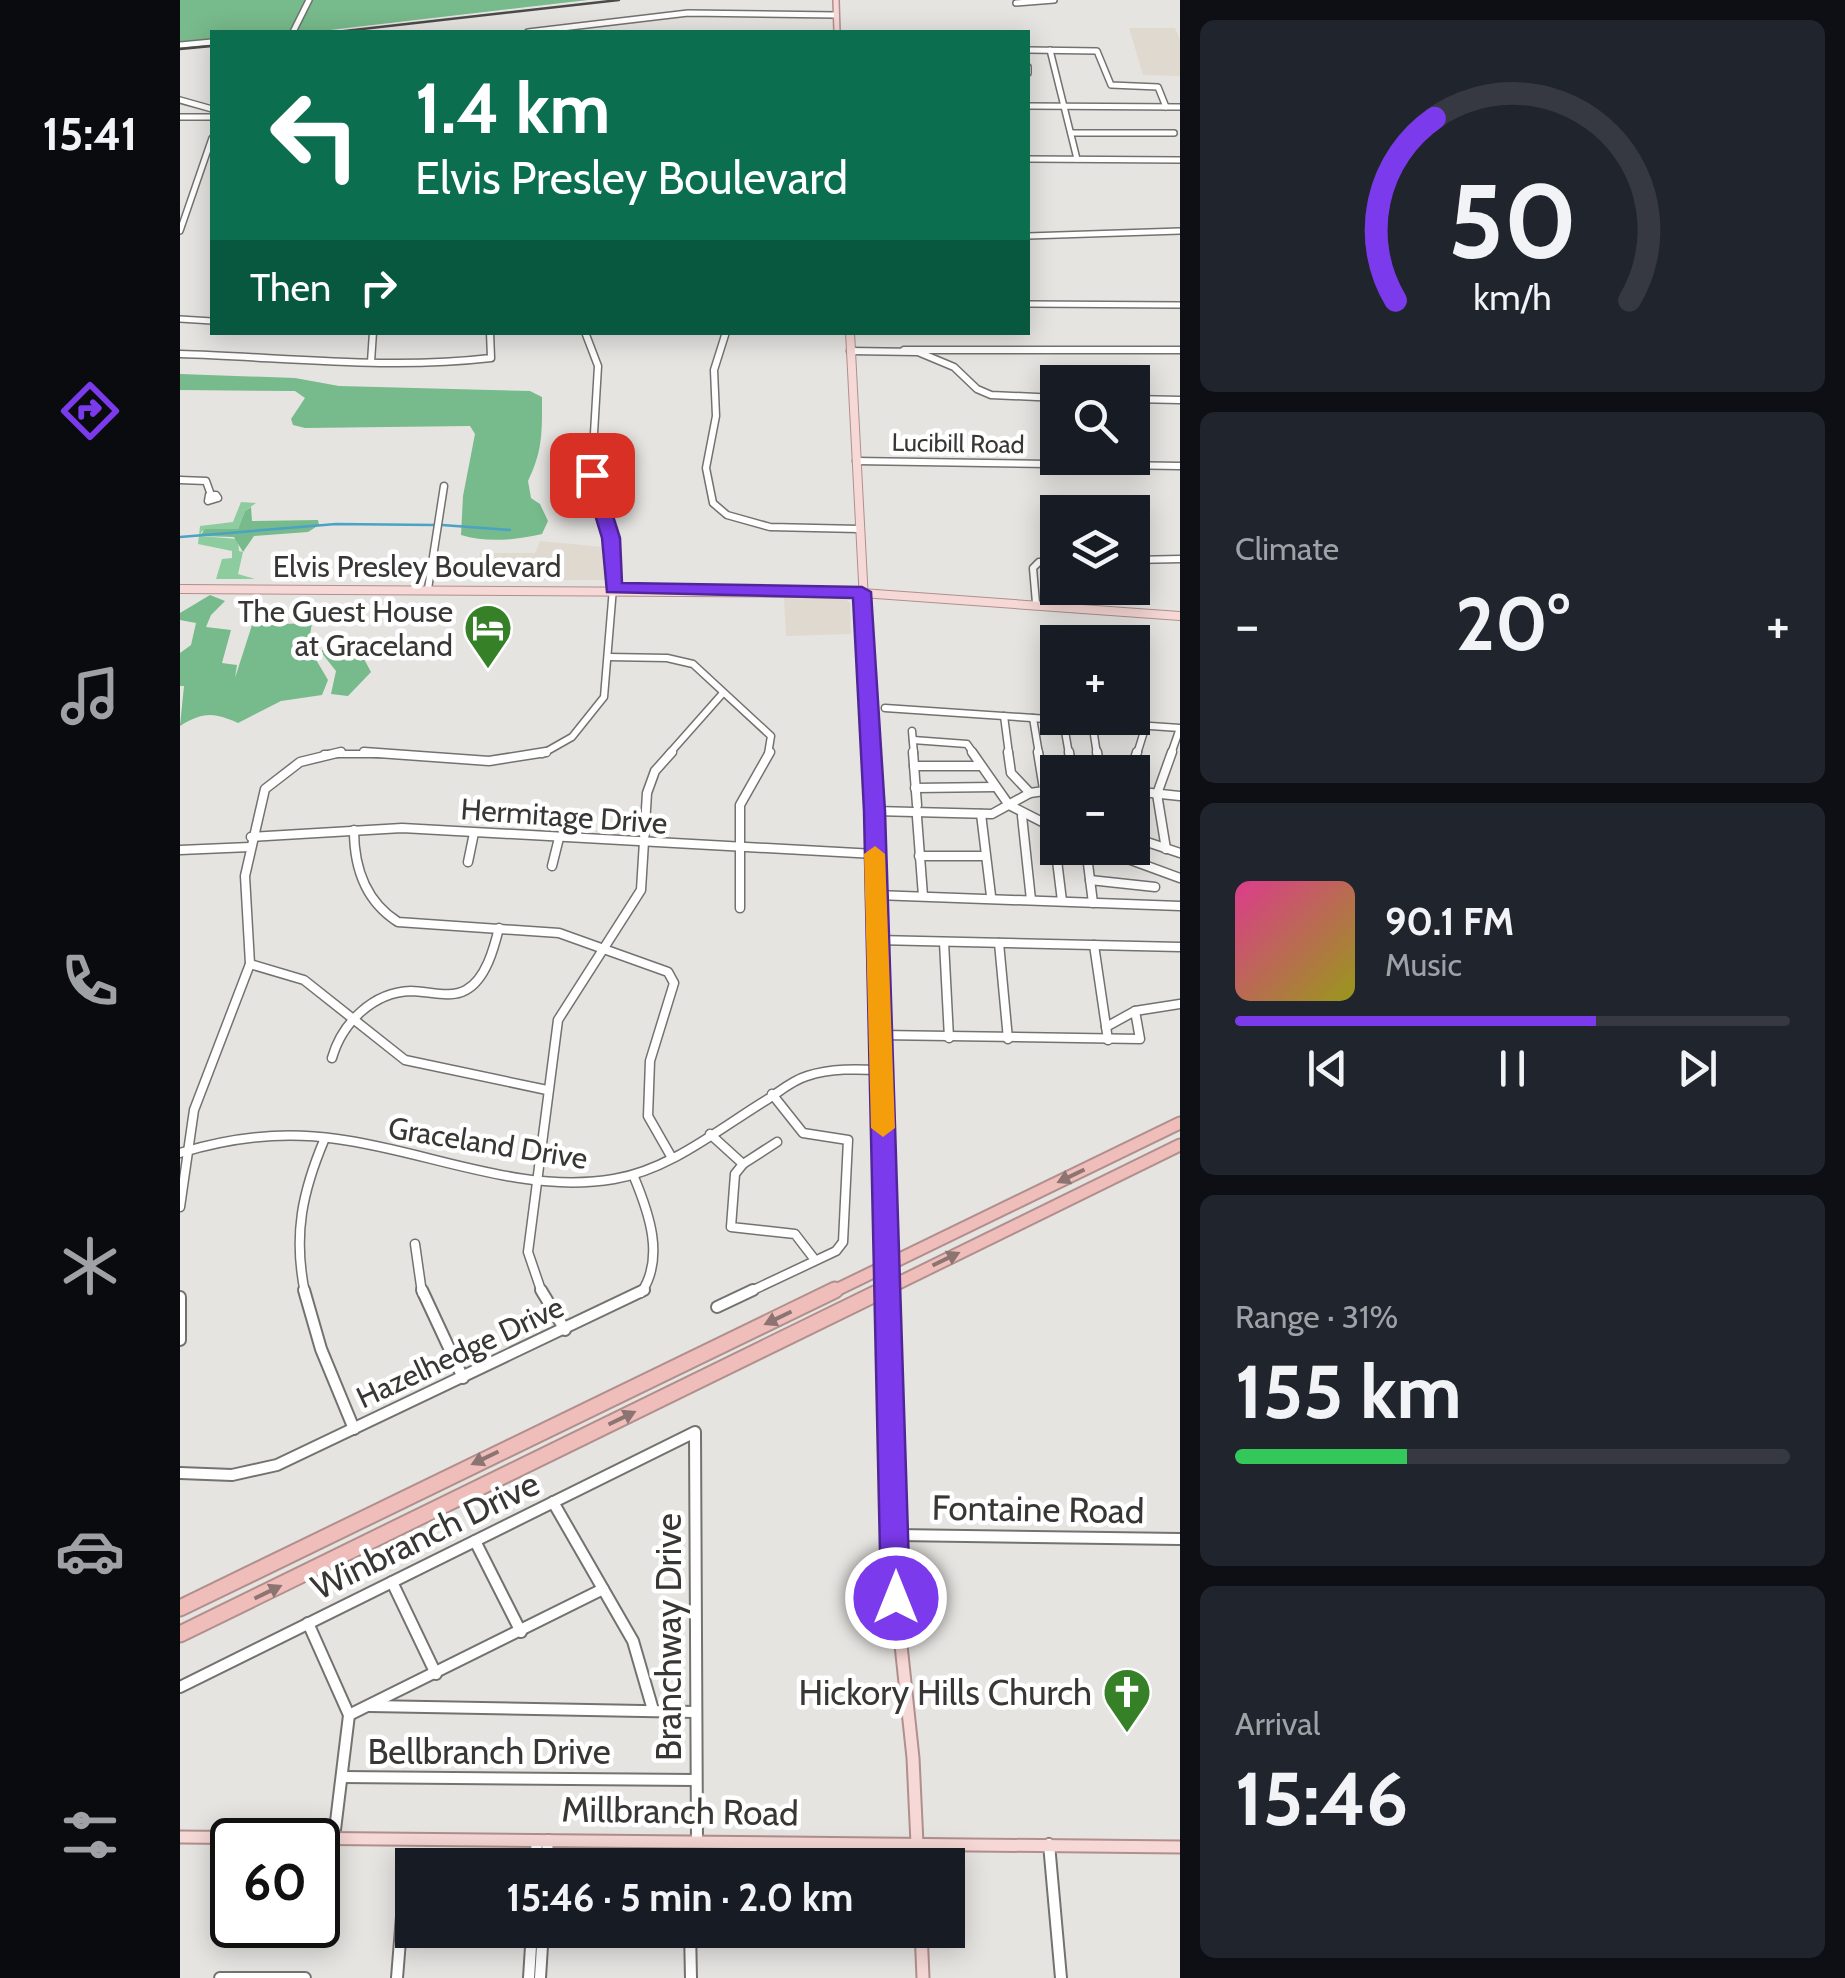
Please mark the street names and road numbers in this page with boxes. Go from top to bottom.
street label: Lucibill Road [891,427,1025,459]
street label: Elvis Presley Boulevard [273,548,561,585]
street label: Hermitage Drive [459,790,669,842]
street label: Graceland Drive [386,1109,590,1177]
street label: Hazelhedge Drive [351,1288,569,1416]
street label: Winbranch Drive [304,1461,546,1609]
street label: Fontaine Road [931,1486,1145,1532]
street label: Branchway Drive [647,1513,690,1761]
street label: Bellbranch Drive [367,1730,611,1773]
street label: Millbranch Road [561,1787,799,1835]

